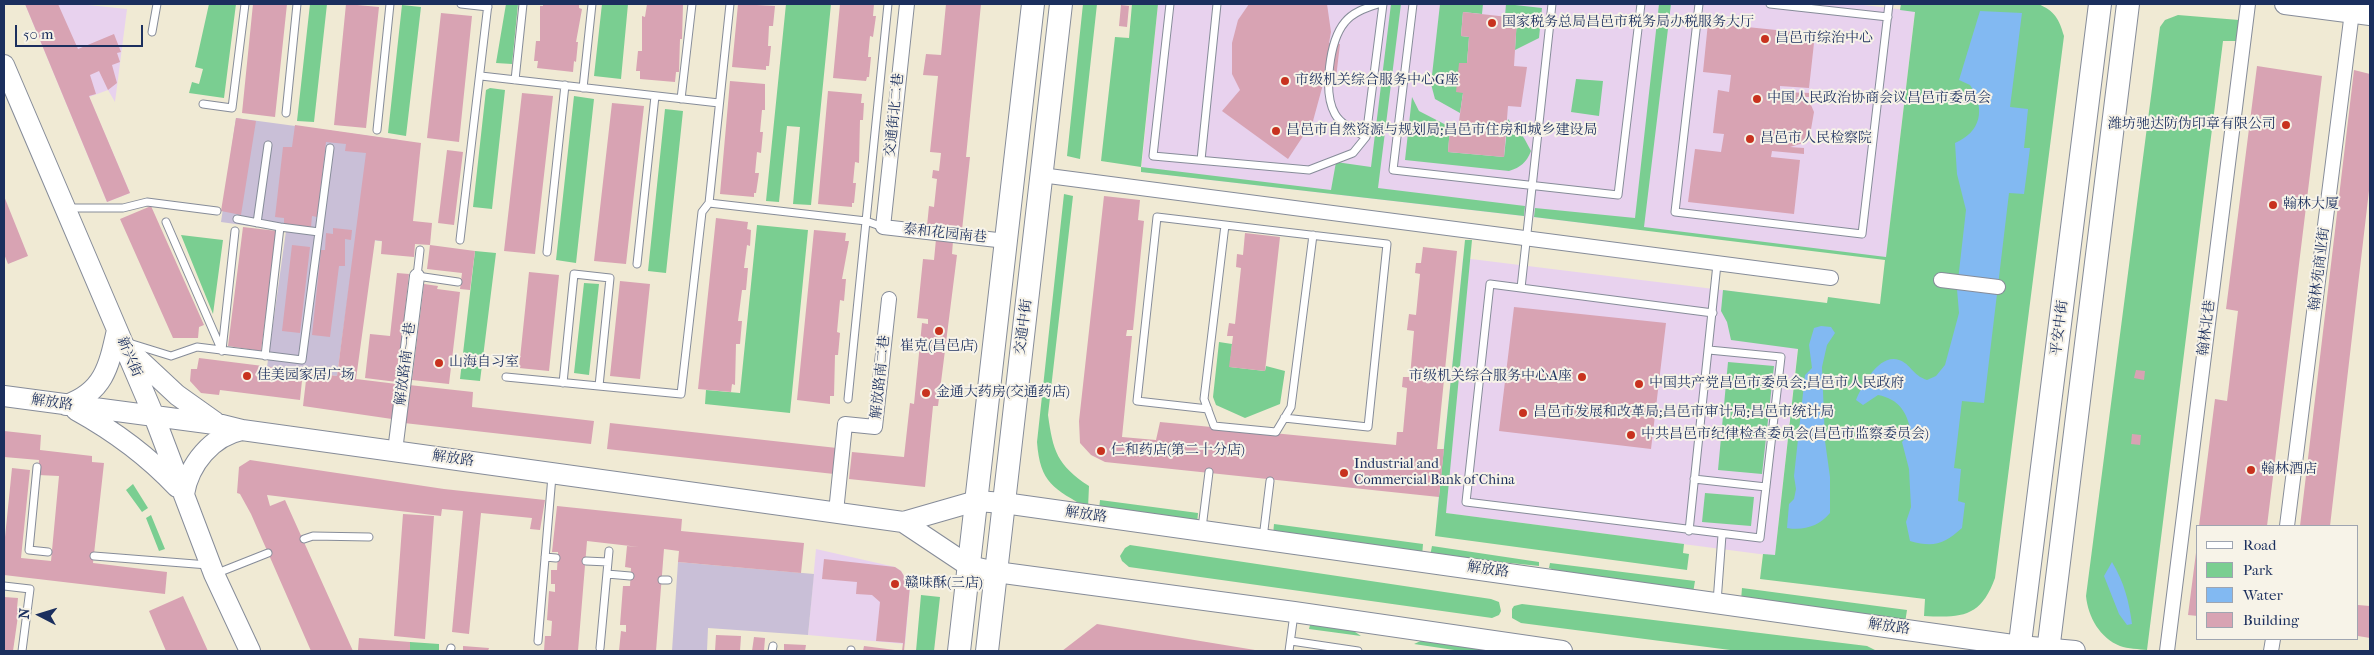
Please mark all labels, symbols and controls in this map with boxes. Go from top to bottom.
scale bar [18,15,145,47]
place label: 国家税务总局昌邑市税务局办税服务大厅 [1502,15,1754,31]
marker: 国家税务总局昌邑市税务局办税服务大厅 [1486,17,1498,29]
text: 50 m [23,25,53,43]
place label: 昌邑市综治中心 [1775,31,1873,47]
marker: 昌邑市综治中心 [1759,33,1771,45]
street label: 交通街北二巷 [882,72,908,158]
place label: 市级机关综合服务中心G座 [1295,73,1459,89]
marker: 市级机关综合服务中心G座 [1279,75,1291,87]
place label: 中国人民政治协商会议昌邑市委员会 [1767,91,1991,107]
marker: 中国人民政治协商会议昌邑市委员会 [1751,93,1763,105]
place label: 潍坊驰达防伪印章有限公司 [2108,117,2276,133]
marker: 潍坊驰达防伪印章有限公司 [2280,119,2292,131]
place label: 昌邑市自然资源与规划局;昌邑市住房和城乡建设局 [1286,123,1598,139]
marker: 昌邑市自然资源与规划局;昌邑市住房和城乡建设局 [1270,125,1282,137]
place label: 昌邑市人民检察院 [1760,131,1872,147]
marker: 昌邑市人民检察院 [1744,133,1756,145]
place label: 翰林大厦 [2283,197,2339,213]
marker: 翰林大厦 [2267,199,2279,211]
street label: 泰和花园南巷 [902,221,988,247]
street label: 翰林苑商业街 [2307,226,2333,312]
street label: 交通中街 [1012,298,1036,356]
street label: 平安中街 [2048,299,2072,357]
street label: 翰林北巷 [2195,299,2219,357]
street label: 解放路南一巷 [393,321,419,407]
marker: 崔克(昌邑店) [933,325,945,337]
street label: 新兴街 [113,334,145,380]
street label: 解放路南二巷 [868,334,894,420]
place label: 崔克(昌邑店) [900,339,978,355]
place label: 山海自习室 [449,355,519,371]
marker: 山海自习室 [433,357,445,369]
place label: 佳美园家居广场 [257,368,355,384]
place label: 市级机关综合服务中心A座 [1409,369,1572,385]
marker: 佳美园家居广场 [241,370,253,382]
marker: 市级机关综合服务中心A座 [1576,371,1588,383]
place label: 中国共产党昌邑市委员会;昌邑市人民政府 [1649,376,1905,392]
marker: 中国共产党昌邑市委员会;昌邑市人民政府 [1633,378,1645,390]
place label: 金通大药房(交通药店) [936,385,1070,401]
marker: 金通大药房(交通药店) [920,387,932,399]
street label: 解放路 [30,392,74,414]
place label: 昌邑市发展和改革局;昌邑市审计局;昌邑市统计局 [1533,405,1834,421]
marker: 昌邑市发展和改革局;昌邑市审计局;昌邑市统计局 [1517,407,1529,419]
place label: 中共昌邑市纪律检查委员会(昌邑市监察委员会) [1641,427,1929,443]
marker: 中共昌邑市纪律检查委员会(昌邑市监察委员会) [1625,429,1637,441]
place label: 仁和药店(第二十分店) [1111,443,1245,459]
marker: 仁和药店(第二十分店) [1095,445,1107,457]
street label: 解放路 [431,448,475,470]
place label: Industrial and Commercial Bank of China [1354,457,1515,490]
place label: 翰林酒店 [2261,462,2317,478]
marker: 翰林酒店 [2245,464,2257,476]
marker: Industrial and Commercial Bank of China [1338,467,1350,479]
street label: 解放路 [1064,504,1108,526]
legend [2196,525,2359,640]
text: Road [2243,536,2276,554]
street label: 解放路 [1466,559,1510,581]
text: Park [2243,561,2273,579]
place label: 赣味酥(三店) [905,576,983,592]
marker: 赣味酥(三店) [889,578,901,590]
text: Water [2243,586,2283,604]
north arrow [15,590,65,640]
text: N [16,608,33,620]
text: Building [2243,611,2299,629]
street label: 解放路 [1867,616,1911,638]

